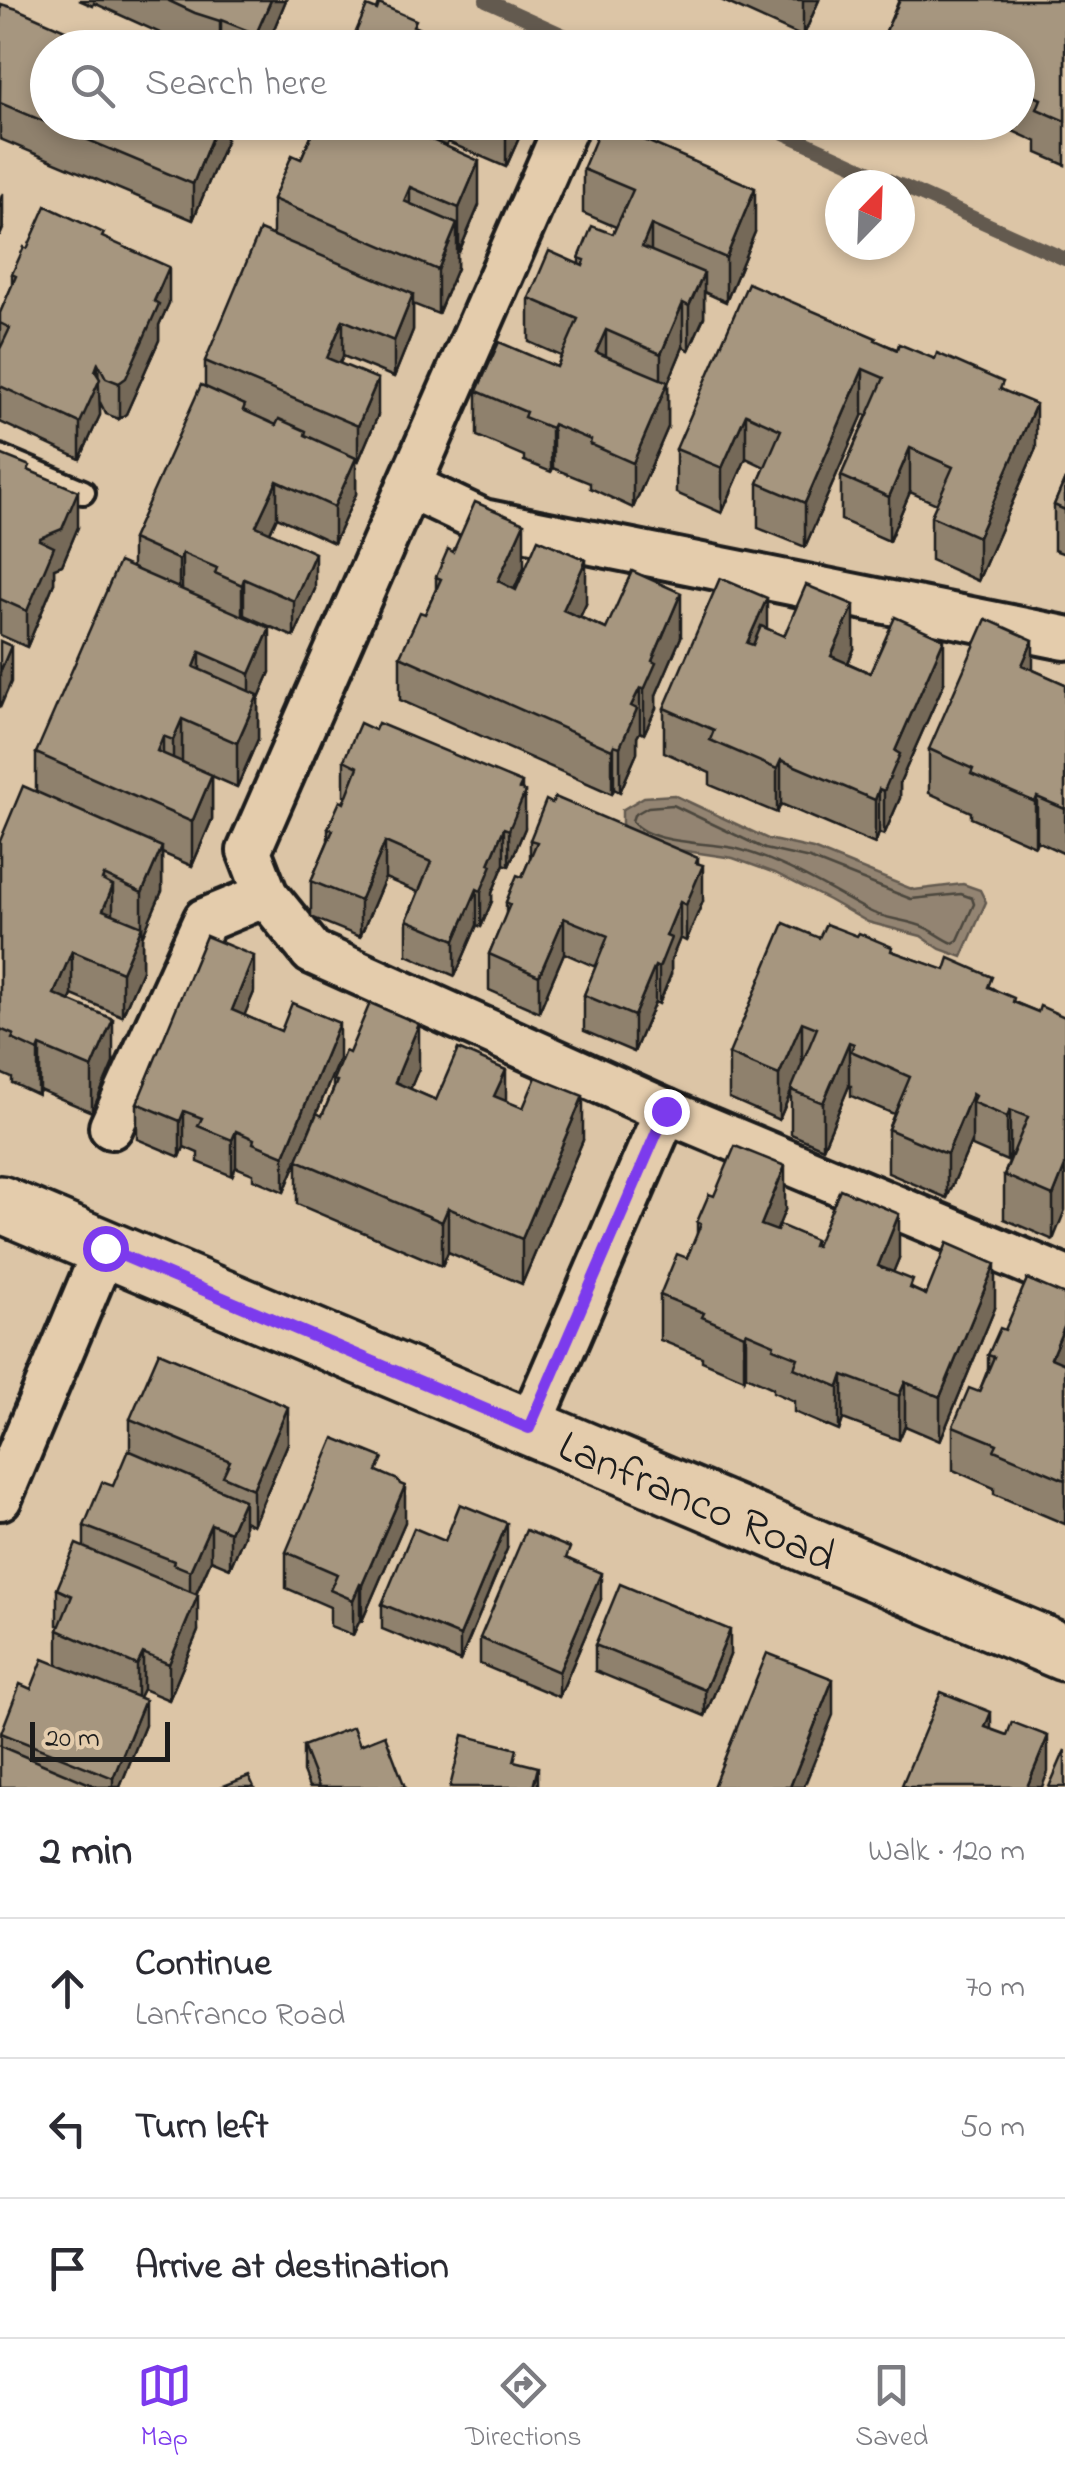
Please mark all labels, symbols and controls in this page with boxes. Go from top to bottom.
search box [30,30,1035,140]
text: Search here [145,57,327,113]
icon: search [65,58,120,113]
north arrow [825,170,915,260]
route end [644,1089,690,1135]
route start [83,1226,129,1272]
street label: Lanfranco Road [547,1415,845,1592]
scale bar [30,1717,170,1762]
text: 20 m [45,1719,100,1760]
text: 2 min [40,1822,132,1883]
text: Walk · 120 m [868,1829,1025,1876]
text: Continue [135,1937,271,1993]
icon: ahead [40,1961,95,2016]
text: 70 m [965,1965,1025,2012]
text: Lanfranco Road [135,1993,345,2040]
text: Turn left [135,2100,268,2156]
icon: left [40,2101,95,2156]
text: 50 m [960,2105,1025,2152]
text: Arrive at destination [135,2240,449,2296]
icon: arrive [40,2241,95,2296]
tab: Map [137,2358,192,2459]
tab: Directions [465,2358,582,2459]
tab: Saved [855,2358,928,2459]

